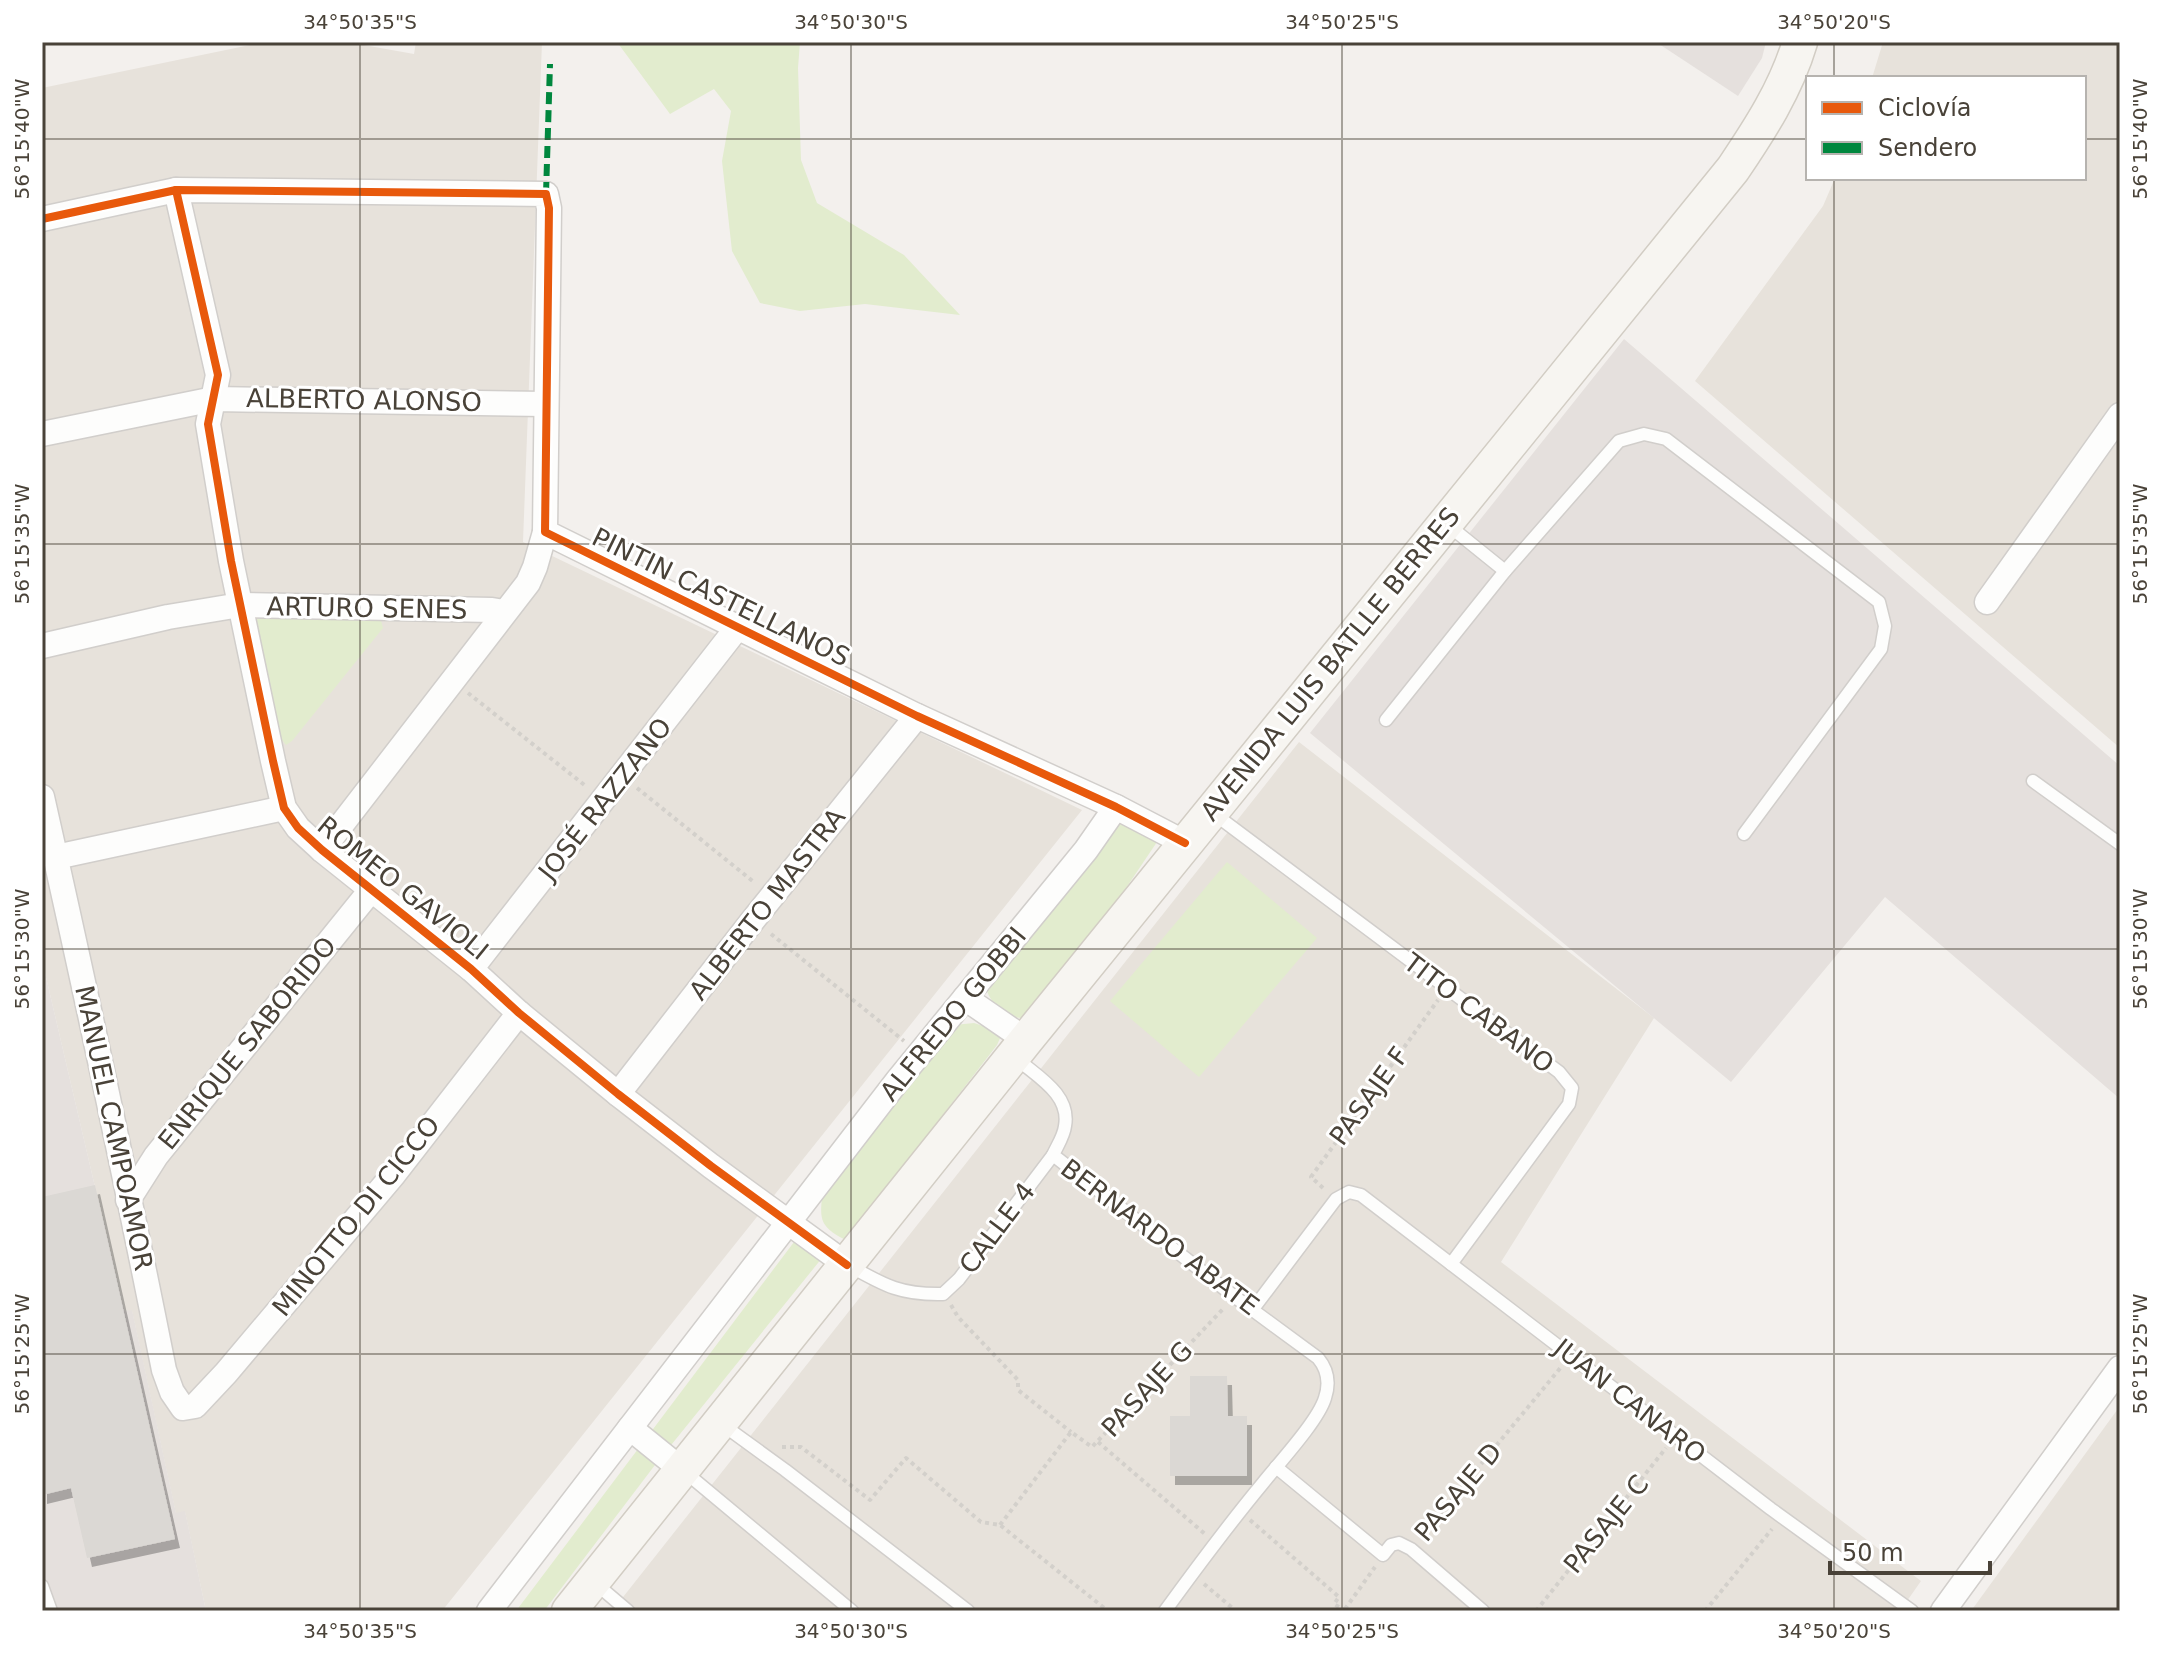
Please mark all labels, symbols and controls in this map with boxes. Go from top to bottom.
text: 34°50'35"S [303,10,417,34]
text: 34°50'30"S [794,10,908,34]
text: 34°50'25"S [1285,10,1399,34]
text: 34°50'20"S [1777,10,1891,34]
legend [1806,76,2086,180]
text: 56°15'40"W [10,78,34,199]
text: 56°15'40"W [2128,78,2152,199]
text: Ciclovía [1878,94,1972,122]
text: Sendero [1878,134,1977,162]
street label: ALBERTO ALONSO [246,383,482,417]
text: 56°15'35"W [10,483,34,604]
text: 56°15'35"W [2128,483,2152,604]
street label: AVENIDA LUIS BATLLE BERRES [1194,501,1466,827]
street label: PINTIN CASTELLANOS [587,522,855,672]
street label: ARTURO SENES [266,591,468,625]
street label: JOSÉ RAZZANO [530,711,678,888]
street label: ALBERTO MASTRA [683,802,851,1006]
street label: ROMEO GAVIOLI [312,810,494,966]
text: 56°15'30"W [10,888,34,1009]
text: 56°15'30"W [2128,888,2152,1009]
street label: ALFREDO GOBBI [874,921,1032,1107]
street label: ENRIQUE SABORIDO [152,931,342,1155]
street label: TITO CABANO [1397,946,1560,1079]
street label: MANUEL CAMPOAMOR [69,983,159,1273]
street label: PASAJE F [1323,1041,1415,1151]
street label: MINOTTO DI CICCO [266,1110,446,1322]
street label: BERNARDO ABATE [1055,1153,1265,1321]
street label: CALLE 4 [953,1177,1041,1279]
text: 56°15'25"W [10,1293,34,1414]
text: 56°15'25"W [2128,1293,2152,1414]
street label: JUAN CANARO [1547,1331,1712,1469]
street label: PASAJE G [1095,1335,1199,1443]
street label: PASAJE D [1408,1437,1508,1547]
street label: PASAJE C [1557,1469,1655,1579]
scale bar [1830,1525,1990,1575]
text: 50 m [1842,1539,1904,1567]
text: 34°50'35"S [303,1619,417,1643]
text: 34°50'30"S [794,1619,908,1643]
text: 34°50'25"S [1285,1619,1399,1643]
text: 34°50'20"S [1777,1619,1891,1643]

